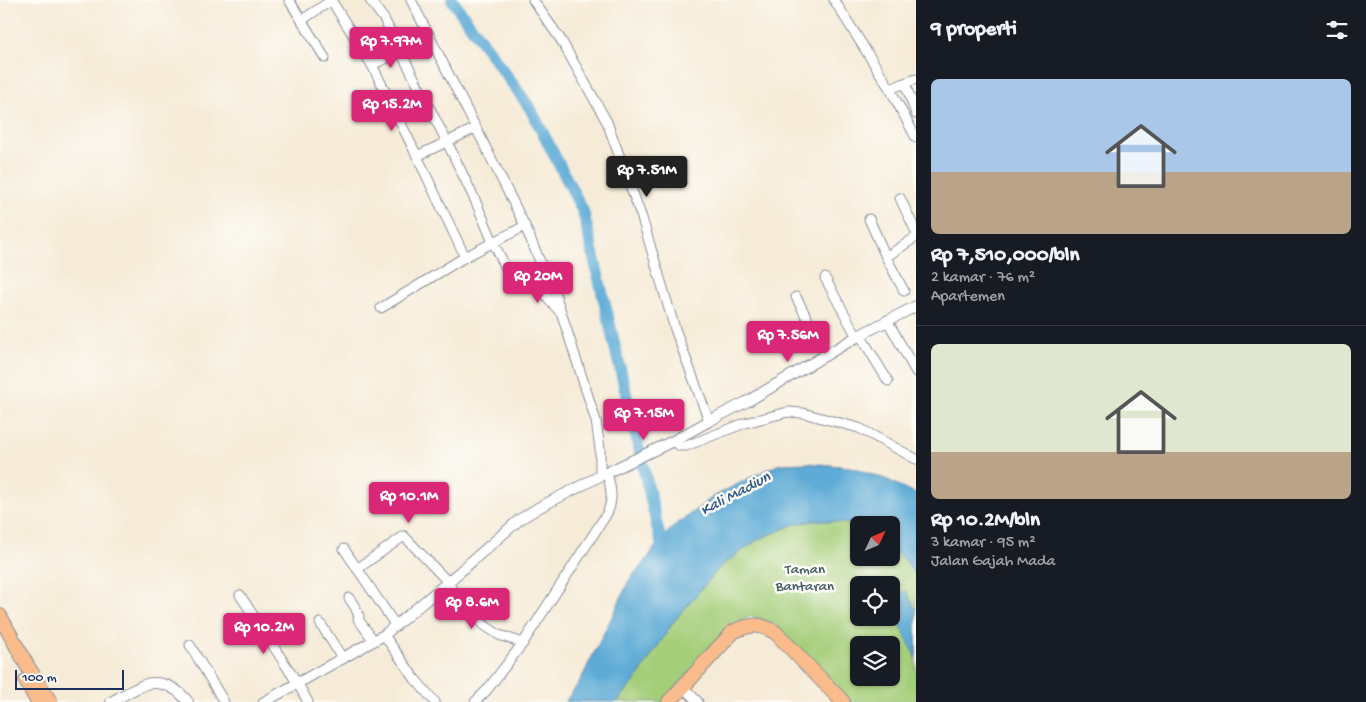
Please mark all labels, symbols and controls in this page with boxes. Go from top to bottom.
icon: filters [1323,16,1351,44]
text: 9 properti [931,18,1017,43]
pin: Rp 7.97M [339,27,443,69]
text: Rp 7.97M [361,33,421,52]
pin: Rp 15.2M [340,90,444,132]
text: Rp 15.2M [363,96,421,115]
icon: home [1096,111,1186,201]
pin: Rp 7.51M [595,156,699,198]
text: Rp 7.51M [617,162,677,181]
text: Rp 7,510,000/bln [931,244,1079,269]
pin: Rp 20M [497,262,579,304]
text: Rp 20M [514,268,562,287]
text: 2 kamar · 76 m² [931,269,1035,288]
text: Apartemen [931,288,1005,307]
pin: Rp 7.56M [736,320,840,363]
text: Rp 7.56M [757,327,819,346]
icon: home [1096,377,1186,467]
pin: Rp 7.15M [592,398,696,441]
text: Rp 7.15M [614,405,674,424]
water label: Kali Madiun [698,468,775,521]
pin: Rp 10.1M [357,482,461,524]
text: Rp 10.1M [380,488,438,507]
text: Rp 10.2M/bln [931,509,1040,534]
north arrow [850,516,900,566]
map controls [850,516,900,686]
text: 3 kamar · 95 m² [931,534,1036,553]
text: Jalan Gajah Mada [931,553,1055,572]
park label: Taman Bantaran [775,561,834,596]
button: locate [850,576,900,626]
pin: Rp 8.6M [426,588,518,630]
text: Rp 8.6M [445,594,499,613]
pin: Rp 10.2M [212,612,316,655]
text: Rp 10.2M [234,619,294,638]
button: layers [850,636,900,686]
scale bar [15,667,124,690]
text: 100 m [22,670,57,687]

